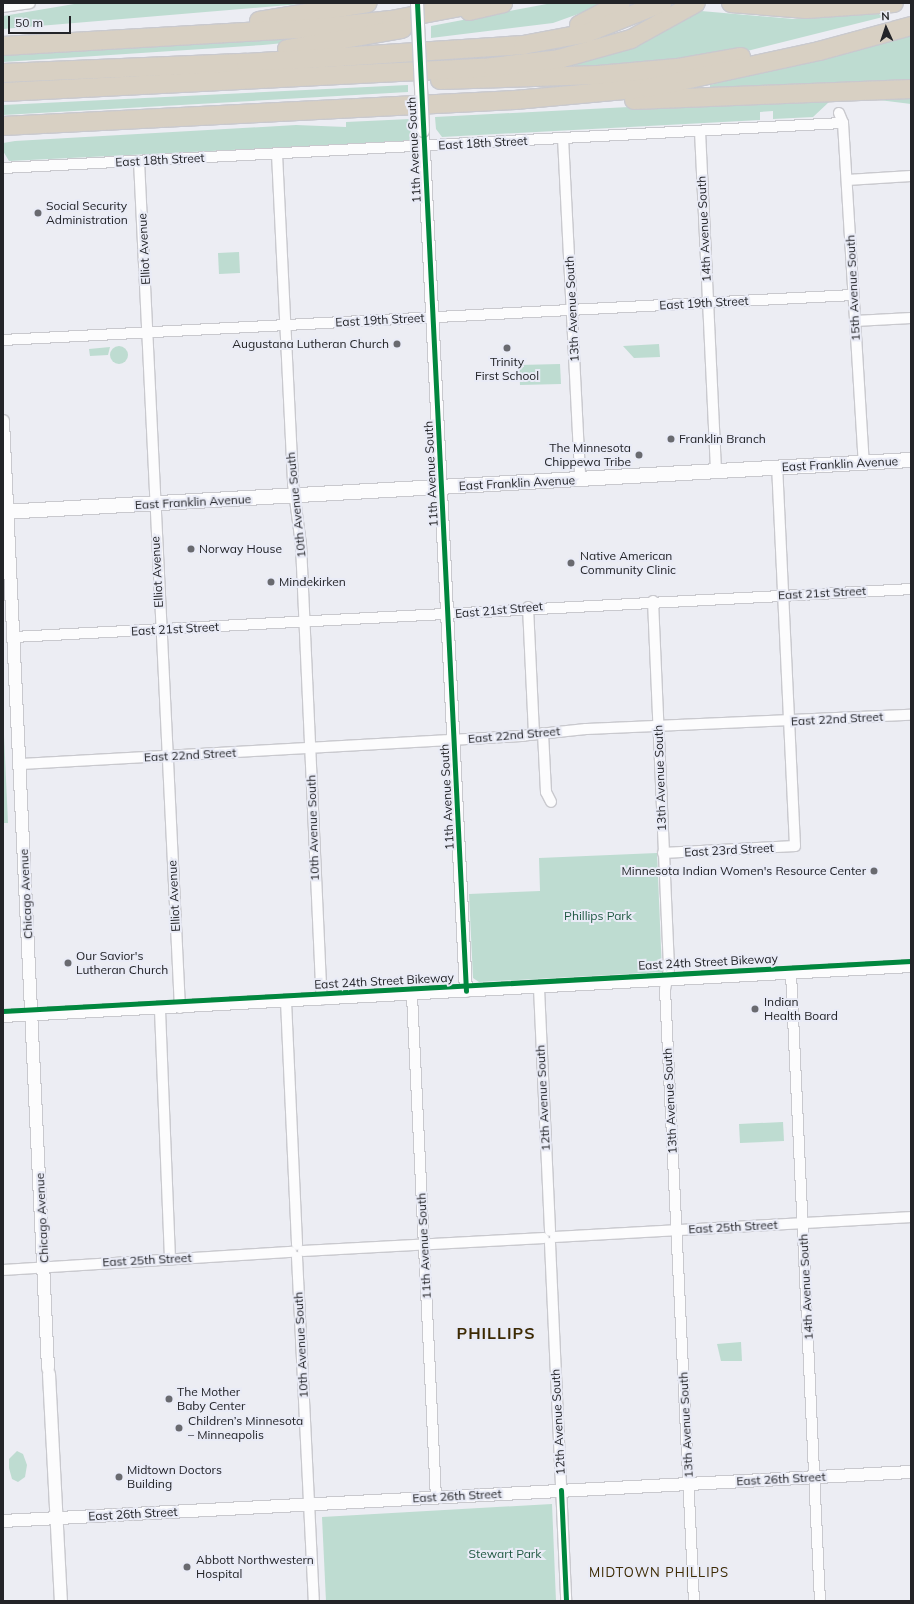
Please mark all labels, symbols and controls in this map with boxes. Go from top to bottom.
scale bar [10,8,73,34]
north arrow [866,8,906,48]
text: N [881,9,890,23]
text: 50 m [15,15,43,30]
street label: 11th Avenue South [404,97,424,203]
street label: East 18th Street [438,133,528,153]
street label: East 18th Street [115,150,205,170]
street label: 14th Avenue South [694,176,714,282]
place label: Social Security Administration [46,199,128,227]
marker: Social Security Administration [33,208,43,218]
street label: Elliot Avenue [135,213,153,285]
street label: 15th Avenue South [843,235,863,341]
street label: 13th Avenue South [562,256,582,362]
street label: East 19th Street [659,293,749,313]
street label: East 19th Street [335,310,425,330]
place label: Augustana Lutheran Church [232,337,389,351]
marker: Augustana Lutheran Church [392,339,402,349]
marker: Trinity First School [502,343,512,353]
place label: Trinity First School [475,355,539,383]
street label: 11th Avenue South [421,421,441,527]
place label: Franklin Branch [679,432,766,446]
marker: Franklin Branch [666,434,676,444]
place label: The Minnesota Chippewa Tribe [544,441,631,469]
marker: The Minnesota Chippewa Tribe [634,450,644,460]
street label: 10th Avenue South [283,451,309,559]
street label: East Franklin Avenue [782,454,898,474]
street label: East Franklin Avenue [459,473,575,493]
street label: East Franklin Avenue [135,492,251,512]
street label: Elliot Avenue [148,536,166,608]
place label: Norway House [199,542,282,556]
marker: Norway House [186,544,196,554]
place label: Native American Community Clinic [580,549,676,577]
marker: Native American Community Clinic [565,557,577,569]
place label: Mindekirken [279,575,346,589]
marker: Mindekirken [266,577,276,587]
street label: East 21st Street [778,584,866,602]
street label: East 21st Street [454,599,544,621]
street label: East 21st Street [131,620,219,638]
street label: East 22nd Street [791,709,883,729]
street label: East 22nd Street [467,724,561,746]
street label: 13th Avenue South [651,725,669,831]
street label: 11th Avenue South [437,744,457,850]
street label: East 22nd Street [144,745,236,765]
street label: 10th Avenue South [304,775,322,881]
street label: East 23rd Street [684,840,774,860]
street label: Chicago Avenue [16,849,36,939]
street label: Elliot Avenue [165,860,183,932]
place label: Minnesota Indian Women's Resource Center [622,864,866,878]
marker: Minnesota Indian Women's Resource Center [869,866,879,876]
park label: Phillips Park [564,909,632,923]
place label: Our Savior's Lutheran Church [76,949,168,977]
street label: East 24th Street Bikeway [638,951,778,973]
marker: Our Savior's Lutheran Church [63,958,73,968]
street label: East 24th Street Bikeway [314,970,454,992]
place label: Indian Health Board [764,995,838,1023]
marker: Indian Health Board [749,1003,761,1015]
street label: 12th Avenue South [533,1045,553,1151]
street label: 13th Avenue South [660,1048,680,1154]
street label: Chicago Avenue [32,1173,52,1263]
street label: 11th Avenue South [414,1193,434,1299]
street label: East 25th Street [688,1217,778,1237]
street label: 14th Avenue South [796,1234,816,1340]
street label: East 25th Street [102,1250,192,1270]
street label: 10th Avenue South [291,1292,311,1398]
district label: PHILLIPS [456,1323,536,1343]
street label: 12th Avenue South [548,1369,568,1475]
street label: 13th Avenue South [676,1372,696,1478]
place label: The Mother Baby Center [177,1385,245,1413]
marker: The Mother Baby Center [164,1394,174,1404]
place label: Children’s Minnesota – Minneapolis [188,1414,303,1442]
marker: Children’s Minnesota – Minneapolis [173,1422,185,1434]
place label: Midtown Doctors Building [127,1463,222,1491]
street label: East 26th Street [736,1469,826,1489]
marker: Midtown Doctors Building [114,1472,124,1482]
street label: East 26th Street [412,1486,502,1506]
street label: East 26th Street [88,1504,178,1524]
park label: Stewart Park [469,1547,541,1561]
place label: Abbott Northwestern Hospital [196,1553,314,1581]
marker: Abbott Northwestern Hospital [181,1561,193,1573]
district label: MIDTOWN PHILLIPS [589,1564,729,1580]

